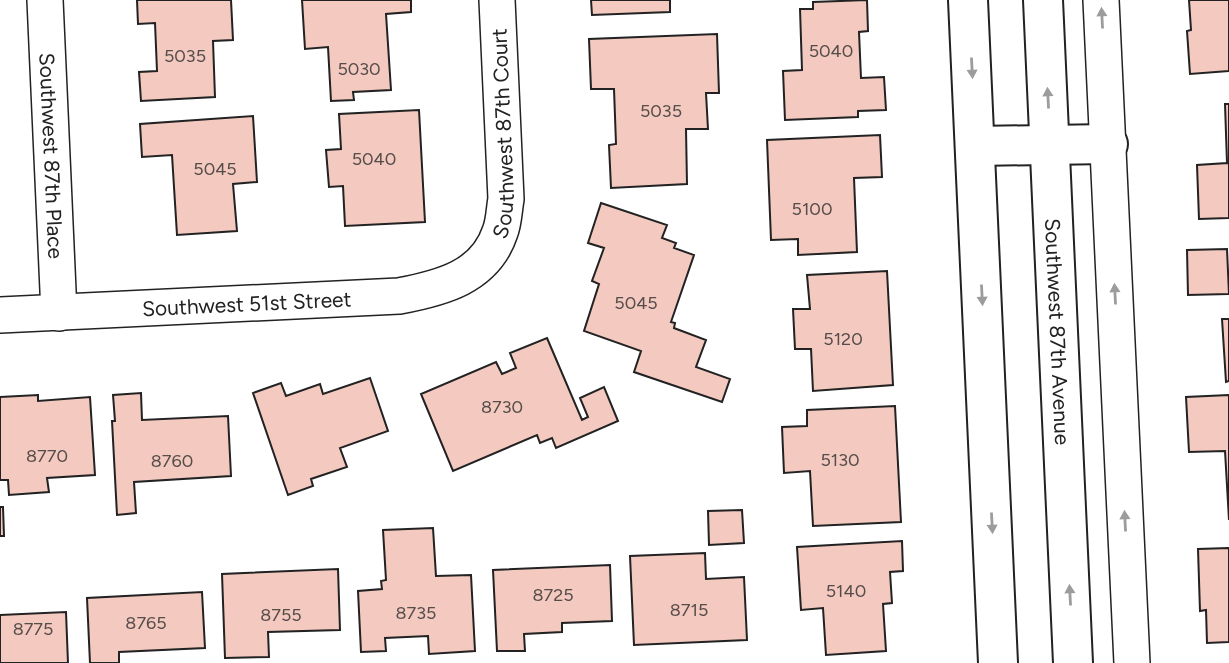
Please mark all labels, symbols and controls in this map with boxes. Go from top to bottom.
one-way arrow [1096,7,1107,29]
street label: Southwest 87th Court [486,28,519,242]
house number: 5040 [809,40,853,62]
house number: 5035 [164,45,206,67]
street label: Southwest 87th Place [35,52,69,259]
one-way arrow [966,57,977,79]
house number: 5030 [337,58,381,80]
one-way arrow [1042,87,1053,109]
house number: 5035 [640,100,682,122]
house number: 5040 [352,148,396,170]
house number: 5045 [193,158,237,180]
house number: 5100 [792,198,832,220]
street label: Southwest 87th Avenue [1040,218,1076,446]
one-way arrow [1109,283,1120,305]
one-way arrow [976,285,987,307]
street label: Southwest 51st Street [141,286,352,321]
house number: 5045 [614,292,658,314]
house number: 5120 [823,328,863,350]
house number: 8730 [481,396,523,418]
house number: 8770 [26,445,68,467]
house number: 5130 [820,449,860,471]
house number: 8760 [151,450,193,472]
one-way arrow [1120,510,1131,532]
one-way arrow [987,512,998,534]
house number: 5140 [826,580,866,602]
house number: 8725 [532,584,574,606]
one-way arrow [1065,584,1076,606]
house number: 8715 [670,599,708,621]
house number: 8735 [396,602,436,624]
house number: 8755 [260,604,302,626]
house number: 8765 [125,612,167,634]
house number: 8775 [13,618,53,640]

